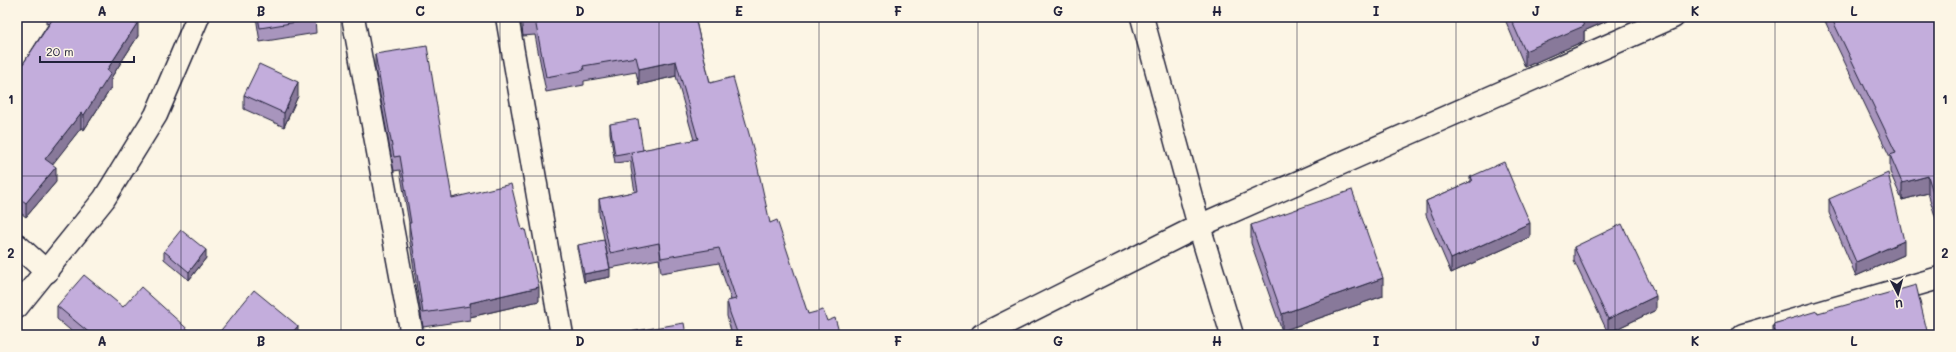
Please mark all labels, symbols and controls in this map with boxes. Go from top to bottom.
text: A [97,2,107,19]
text: B [257,2,266,19]
text: C [415,2,425,19]
text: D [575,2,585,19]
text: E [735,2,743,19]
text: F [894,2,902,19]
text: G [1053,2,1063,19]
text: H [1212,2,1222,19]
text: I [1373,2,1380,19]
text: J [1532,2,1540,19]
text: K [1691,2,1700,19]
text: L [1850,2,1858,19]
scale bar [40,38,134,64]
text: 20 m [46,43,74,59]
text: 1 [8,90,14,107]
text: 1 [1942,90,1948,107]
text: 2 [7,244,15,261]
text: 2 [1941,244,1949,261]
north arrow [1878,274,1918,314]
text: U [1894,297,1904,312]
text: A [97,332,107,349]
text: B [257,332,266,349]
text: C [415,332,425,349]
text: D [575,332,585,349]
text: E [735,332,743,349]
text: F [894,332,902,349]
text: G [1053,332,1063,349]
text: H [1212,332,1222,349]
text: I [1373,332,1380,349]
text: J [1532,332,1540,349]
text: K [1691,332,1700,349]
text: L [1850,332,1858,349]

